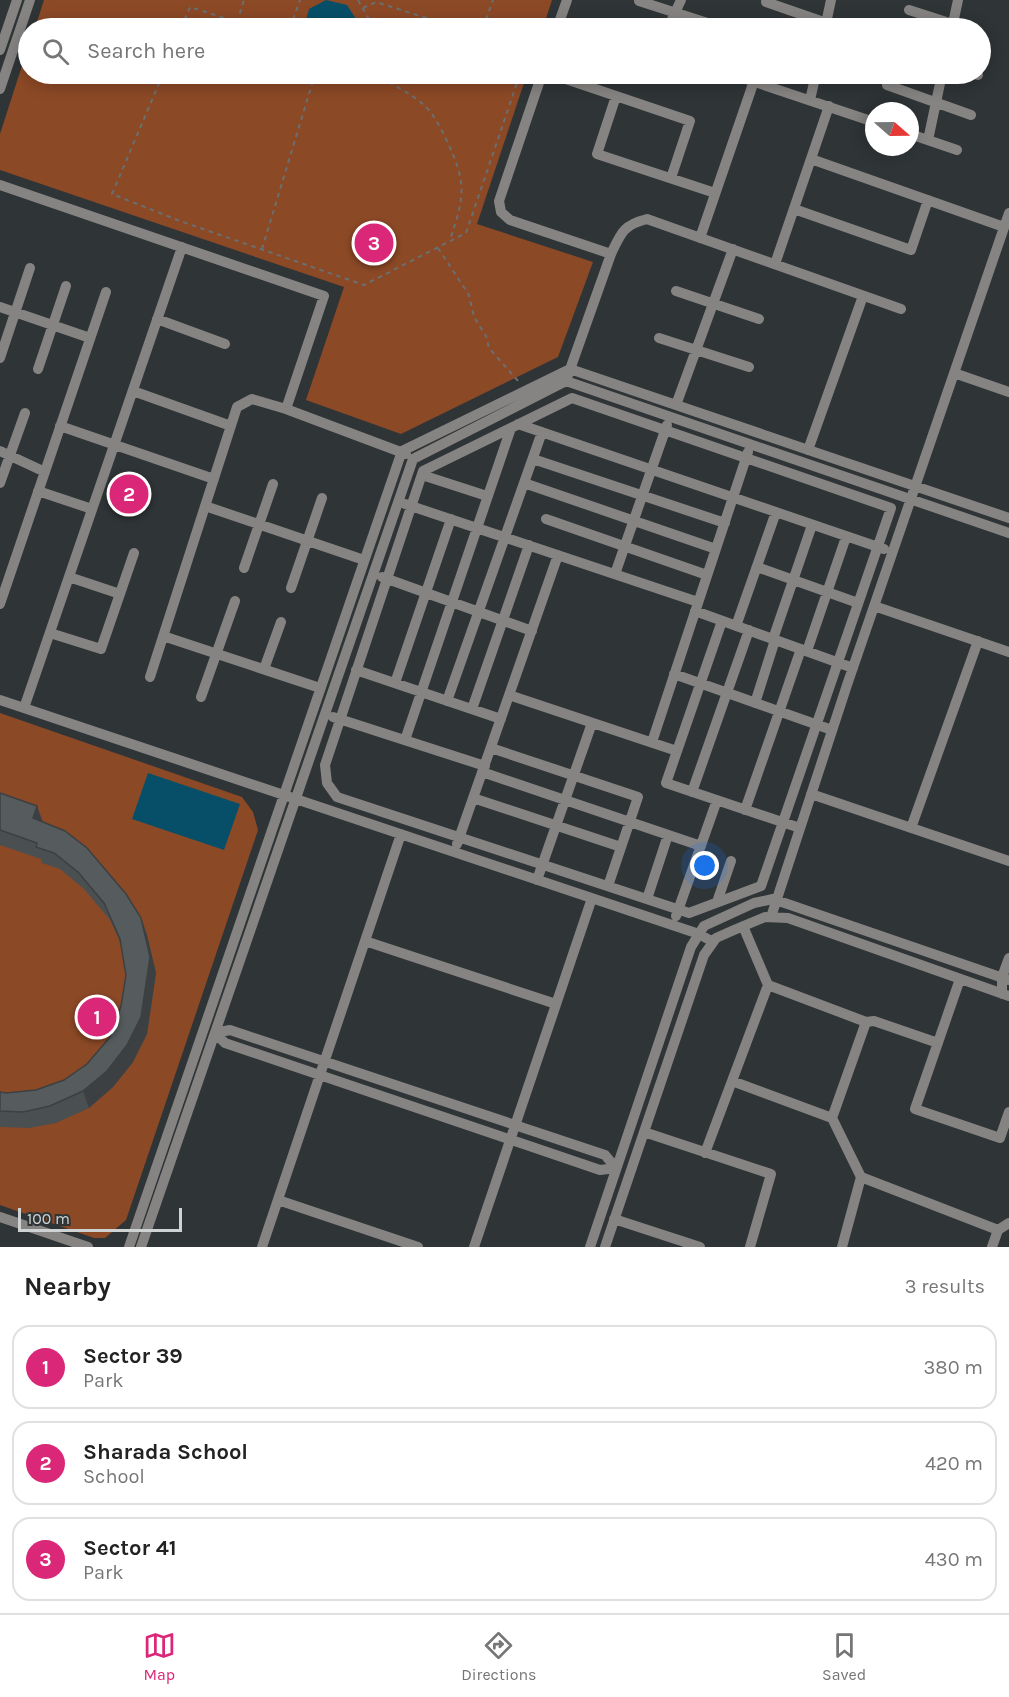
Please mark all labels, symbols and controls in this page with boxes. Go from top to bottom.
search box [18,18,991,84]
icon: search [39,35,72,68]
text: Search here [87,38,205,64]
north arrow [865,102,919,156]
pin: 3 [354,220,394,266]
pin: 2 [110,472,148,516]
your location [690,851,719,880]
pin: 1 [78,994,116,1040]
scale bar [18,1205,182,1232]
text: 100 m [27,1209,70,1228]
text: Nearby [24,1271,111,1302]
text: 3 results [905,1275,985,1298]
text: Sector 39 [83,1343,183,1369]
text: 1 [42,1356,49,1379]
text: 380 m [924,1356,983,1379]
text: Park [83,1369,124,1392]
text: Sharada School [83,1439,248,1465]
text: 2 [39,1452,52,1475]
text: 420 m [925,1452,983,1475]
text: School [83,1465,145,1488]
text: Sector 41 [83,1535,177,1561]
text: 3 [39,1548,52,1571]
text: 430 m [925,1548,983,1571]
text: Park [83,1561,124,1584]
tab: Map [143,1629,176,1684]
tab: Directions [461,1629,536,1684]
tab: Saved [822,1629,866,1684]

